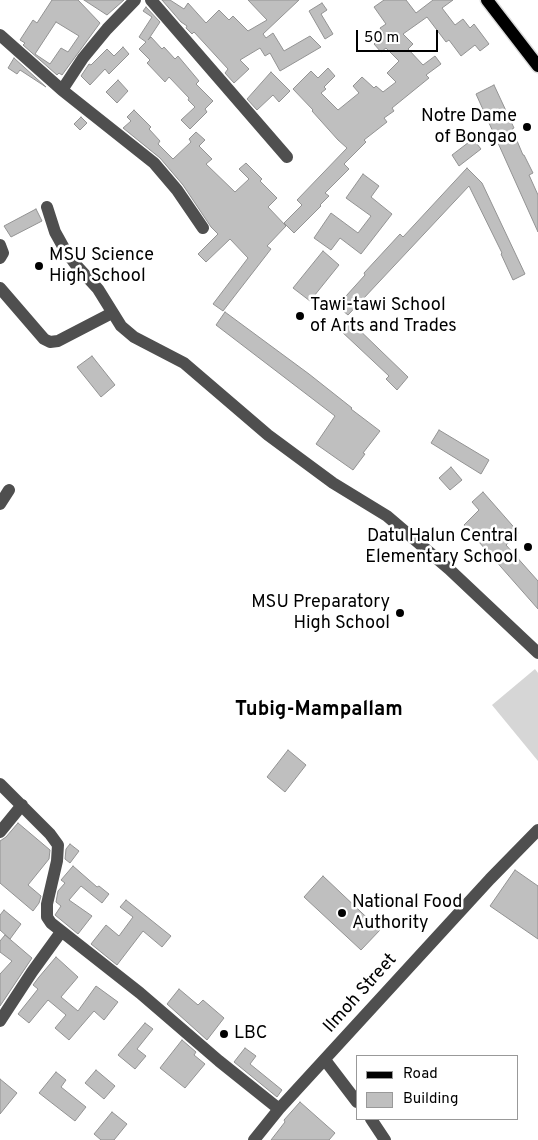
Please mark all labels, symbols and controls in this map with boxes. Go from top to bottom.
scale bar [358,20,440,52]
text: 50 m [364,29,399,48]
place label: Notre Dame of Bongao [421,106,517,148]
marker: Notre Dame of Bongao [521,121,533,133]
place label: MSU Science High School [49,245,154,288]
marker: MSU Science High School [33,260,45,272]
place label: Tawi-tawi School of Arts and Trades [310,295,457,338]
marker: Tawi-tawi School of Arts and Trades [294,310,306,322]
place label: Datu Halun Central Elementary School [365,526,518,568]
marker: Datu Halun Central Elementary School [522,541,534,553]
place label: MSU Preparatory High School [251,592,390,634]
marker: MSU Preparatory High School [394,607,406,619]
district label: Tubig-Mampallam [235,699,403,723]
place label: National Food Authority [352,892,462,934]
marker: National Food Authority [336,907,348,919]
street label: Ilmoh Street [320,950,402,1038]
place label: LBC [234,1023,267,1045]
marker: LBC [218,1028,230,1040]
legend [356,1055,518,1120]
text: Road [403,1065,438,1084]
text: Building [403,1090,458,1109]

